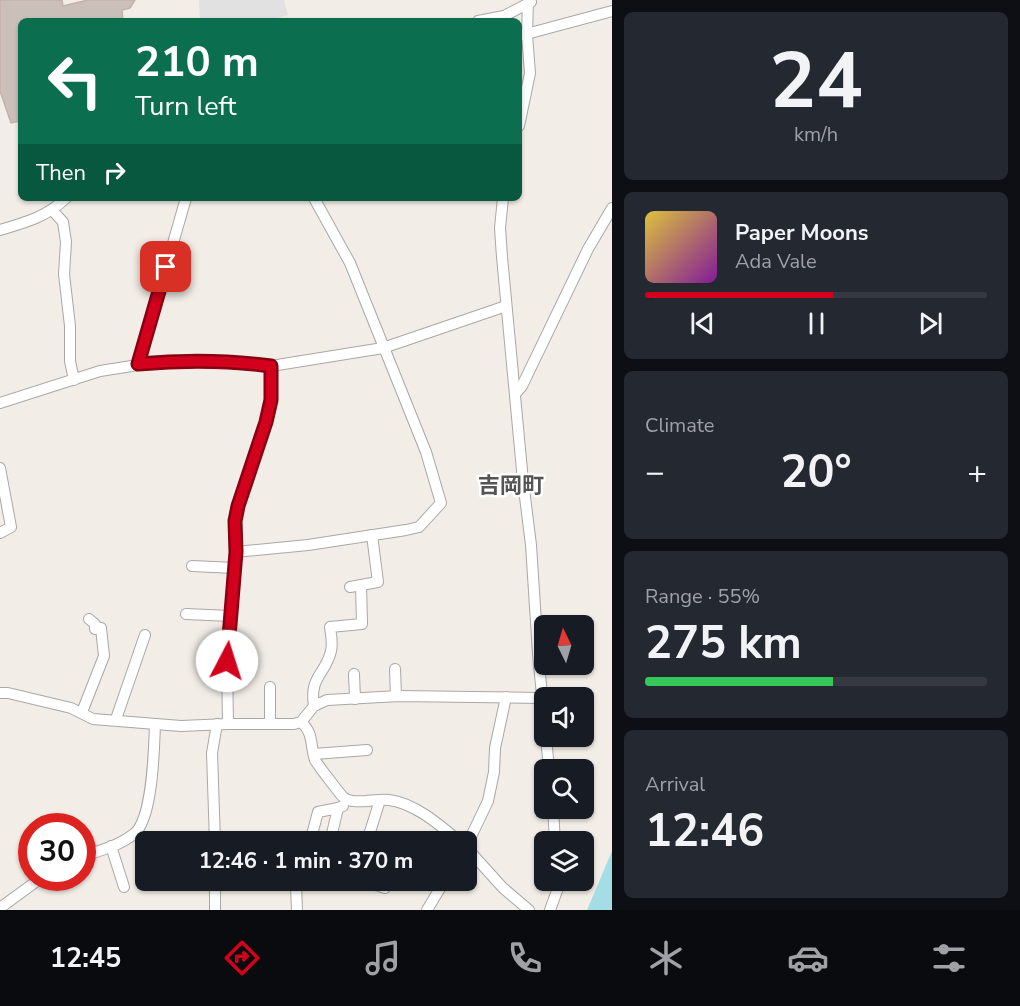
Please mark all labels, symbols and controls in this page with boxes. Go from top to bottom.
text: 24 [769,28,863,135]
text: 210 m [135,34,259,91]
icon: left [36,42,114,120]
text: Turn left [135,88,236,125]
text: km/h [794,121,838,148]
icon: right [98,156,131,189]
text: Then [36,158,86,188]
text: Paper Moons [735,218,869,248]
pin [140,241,191,292]
text: Ada Vale [735,248,817,275]
icon: arrive [149,250,182,283]
icon: previous [686,307,719,340]
icon: pause [800,307,833,340]
icon: next [914,307,947,340]
text: Climate [645,412,714,439]
text: 20° [780,442,852,503]
text: − [645,450,665,495]
text: + [967,450,987,495]
district label: 吉岡町 [478,471,544,501]
text: Range · 55% [645,583,760,610]
text: 275 km [645,613,802,674]
north arrow [534,615,594,675]
map controls [534,615,594,891]
position arrow [195,629,259,693]
button: sound [534,687,594,747]
button: search [534,759,594,819]
text: Arrival [645,771,705,798]
text: 12:46 [645,801,764,862]
speed limit sign: 30 [18,813,96,891]
button: layers [534,831,594,891]
text: 12:46 · 1 min · 370 m [199,846,413,876]
icon: directions [221,937,263,979]
icon: music [362,937,404,979]
icon: phone [504,937,546,979]
icon: climate [645,937,687,979]
icon: car [787,937,829,979]
icon: filters [928,937,970,979]
text: 12:45 [50,940,121,977]

